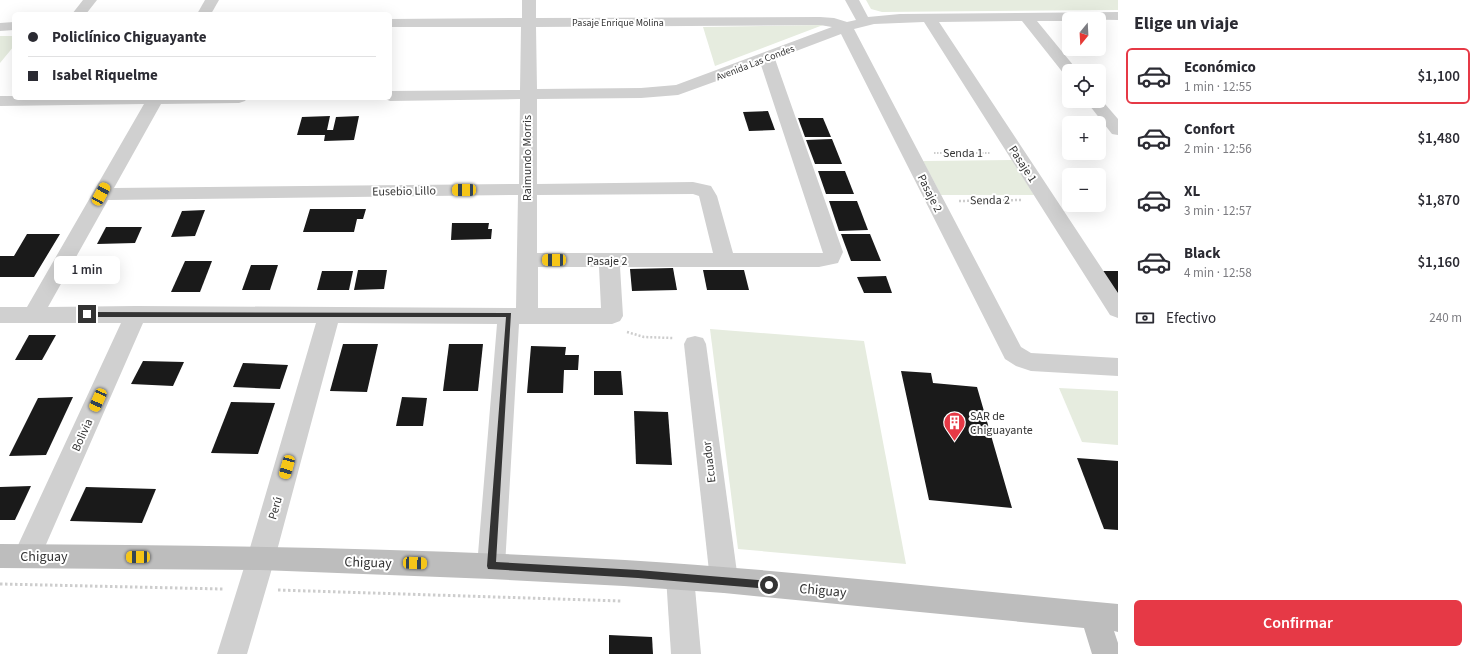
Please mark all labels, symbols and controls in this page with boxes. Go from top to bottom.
text: Elige un viaje [1134,11,1239,36]
north arrow [1062,12,1106,56]
map controls [1062,12,1106,212]
street label: Pasaje Enrique Molina [572,16,664,30]
text: Policlínico Chiguayante [52,27,207,48]
street label: Avenida Las Condes [714,42,797,84]
text: Económico [1184,57,1256,78]
icon: car [1136,58,1172,94]
button: locate [1062,64,1106,108]
text: Isabel Riquelme [52,65,158,86]
text: $1,100 [1417,66,1460,87]
text: 1 min · 12:55 [1184,78,1252,96]
street label: Raimundo Morris [519,115,536,201]
button: + [1062,116,1106,160]
text: Confort [1184,119,1235,140]
icon: car [1136,120,1172,156]
text: $1,480 [1417,128,1460,149]
text: 2 min · 12:56 [1184,140,1252,158]
street label: Pasaje 1 [1004,143,1041,186]
street label: Senda 1 [943,145,983,162]
button: − [1062,168,1106,212]
street label: Pasaje 2 [913,171,946,215]
car [90,181,112,207]
text: XL [1184,181,1200,202]
street label: Eusebio Lillo [372,182,436,201]
icon: car [1136,182,1172,218]
car [452,184,476,196]
text: $1,870 [1417,190,1460,211]
street label: Senda 2 [970,192,1010,209]
text: 3 min · 12:57 [1184,202,1252,220]
text: Black [1184,243,1221,264]
icon: car [1136,244,1172,280]
text: $1,160 [1417,252,1460,273]
street label: Pasaje 2 [587,253,627,270]
car [542,254,566,266]
callout: 1 min [54,256,120,284]
text: 1 min [72,261,102,279]
text: 4 min · 12:58 [1184,264,1252,282]
route end [78,305,96,323]
icon: cash [1134,307,1156,329]
text: Efectivo [1166,308,1216,329]
text: 240 m [1429,309,1462,327]
car [88,387,108,413]
place label: SAR de Chiguayante [970,408,1033,439]
building icon: SAR de Chiguayante [942,410,968,443]
street label: Bolivia [68,416,97,454]
street label: Ecuador [698,439,720,484]
car [278,454,296,480]
street label: Perú [264,495,287,522]
street label: Chiguay [20,547,68,567]
car [126,551,150,563]
street label: Chiguay [344,552,392,574]
car [403,557,427,569]
route start [760,576,778,594]
street label: Chiguay [798,579,848,603]
button: Confirmar [1134,600,1462,646]

